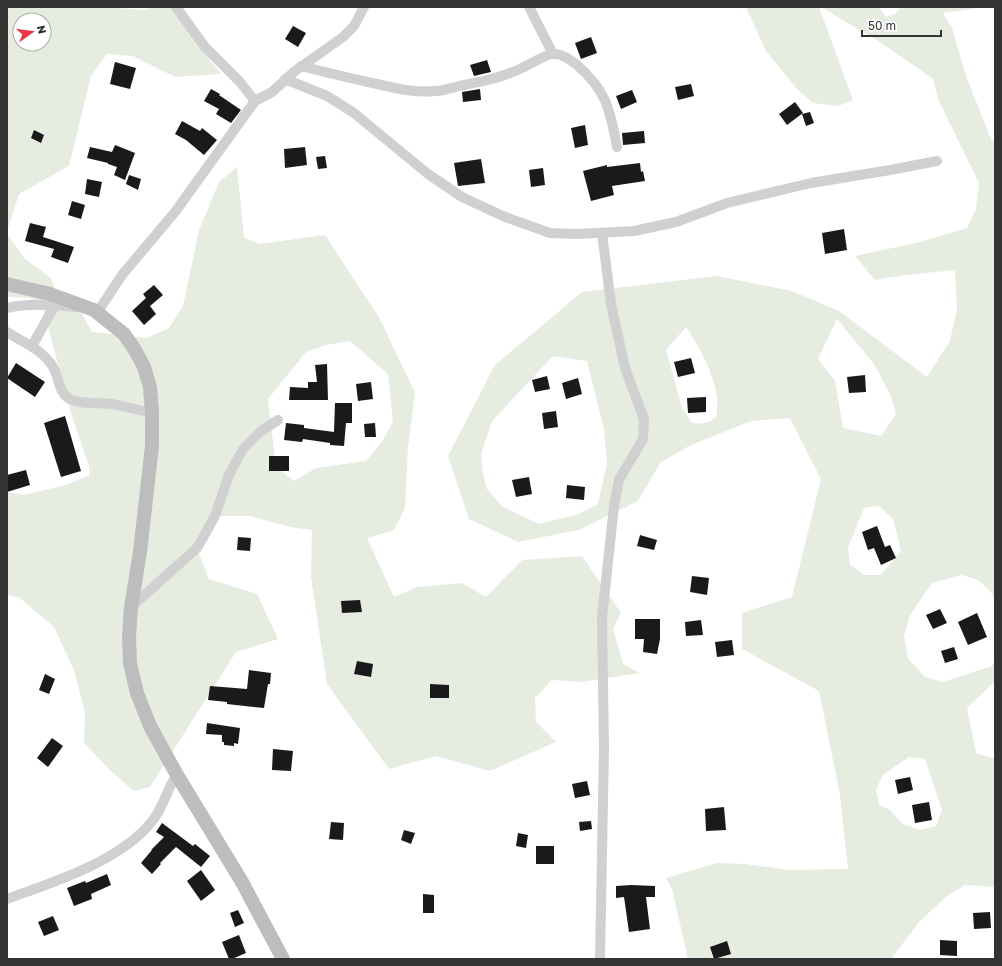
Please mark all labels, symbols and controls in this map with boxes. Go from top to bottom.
north arrow [12,12,52,52]
scale bar [862,12,941,38]
text: 50 m [868,18,896,33]
text: N [35,24,50,35]

